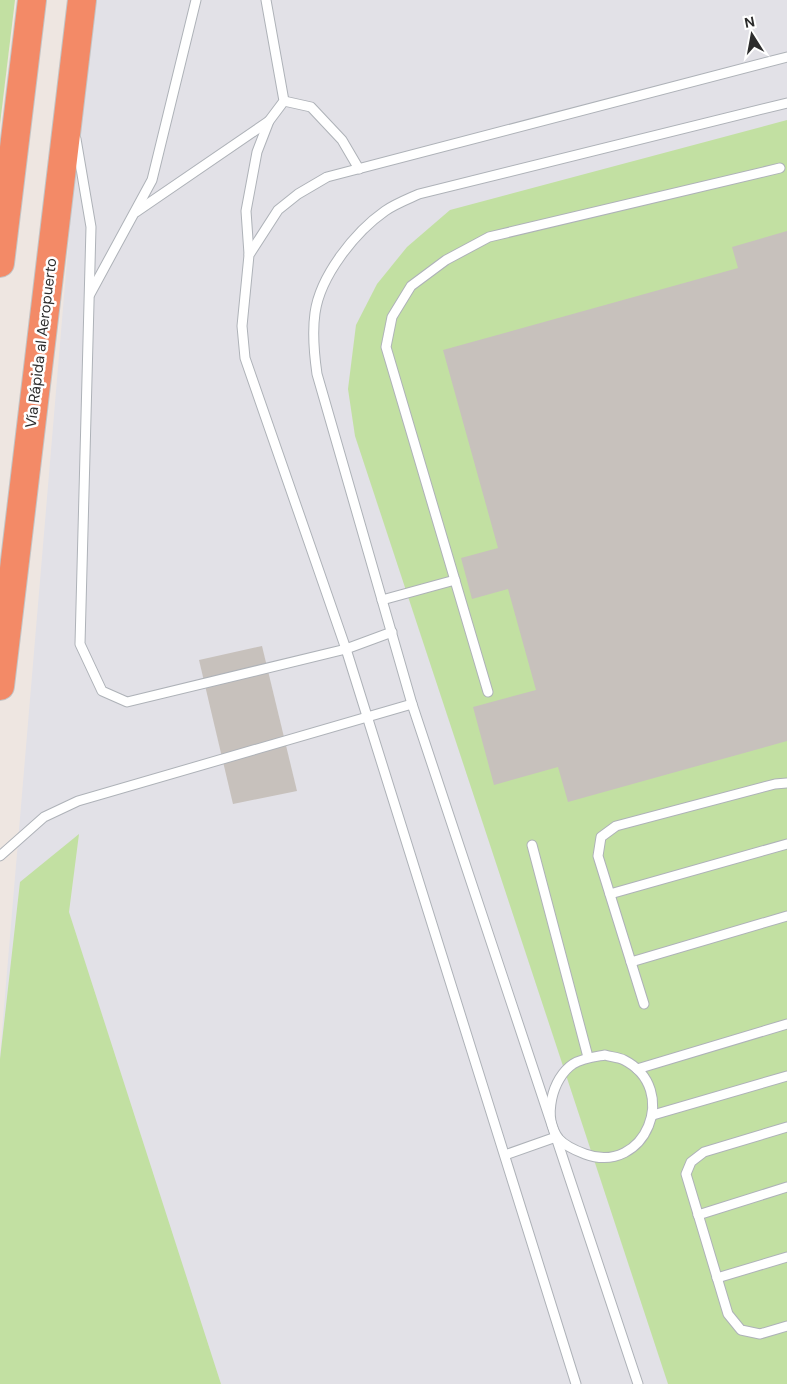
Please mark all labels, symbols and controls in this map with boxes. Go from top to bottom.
north arrow [727,10,777,60]
text: N [743,12,756,32]
street label: Vía Rápida al Aeropuerto [21,257,61,429]

